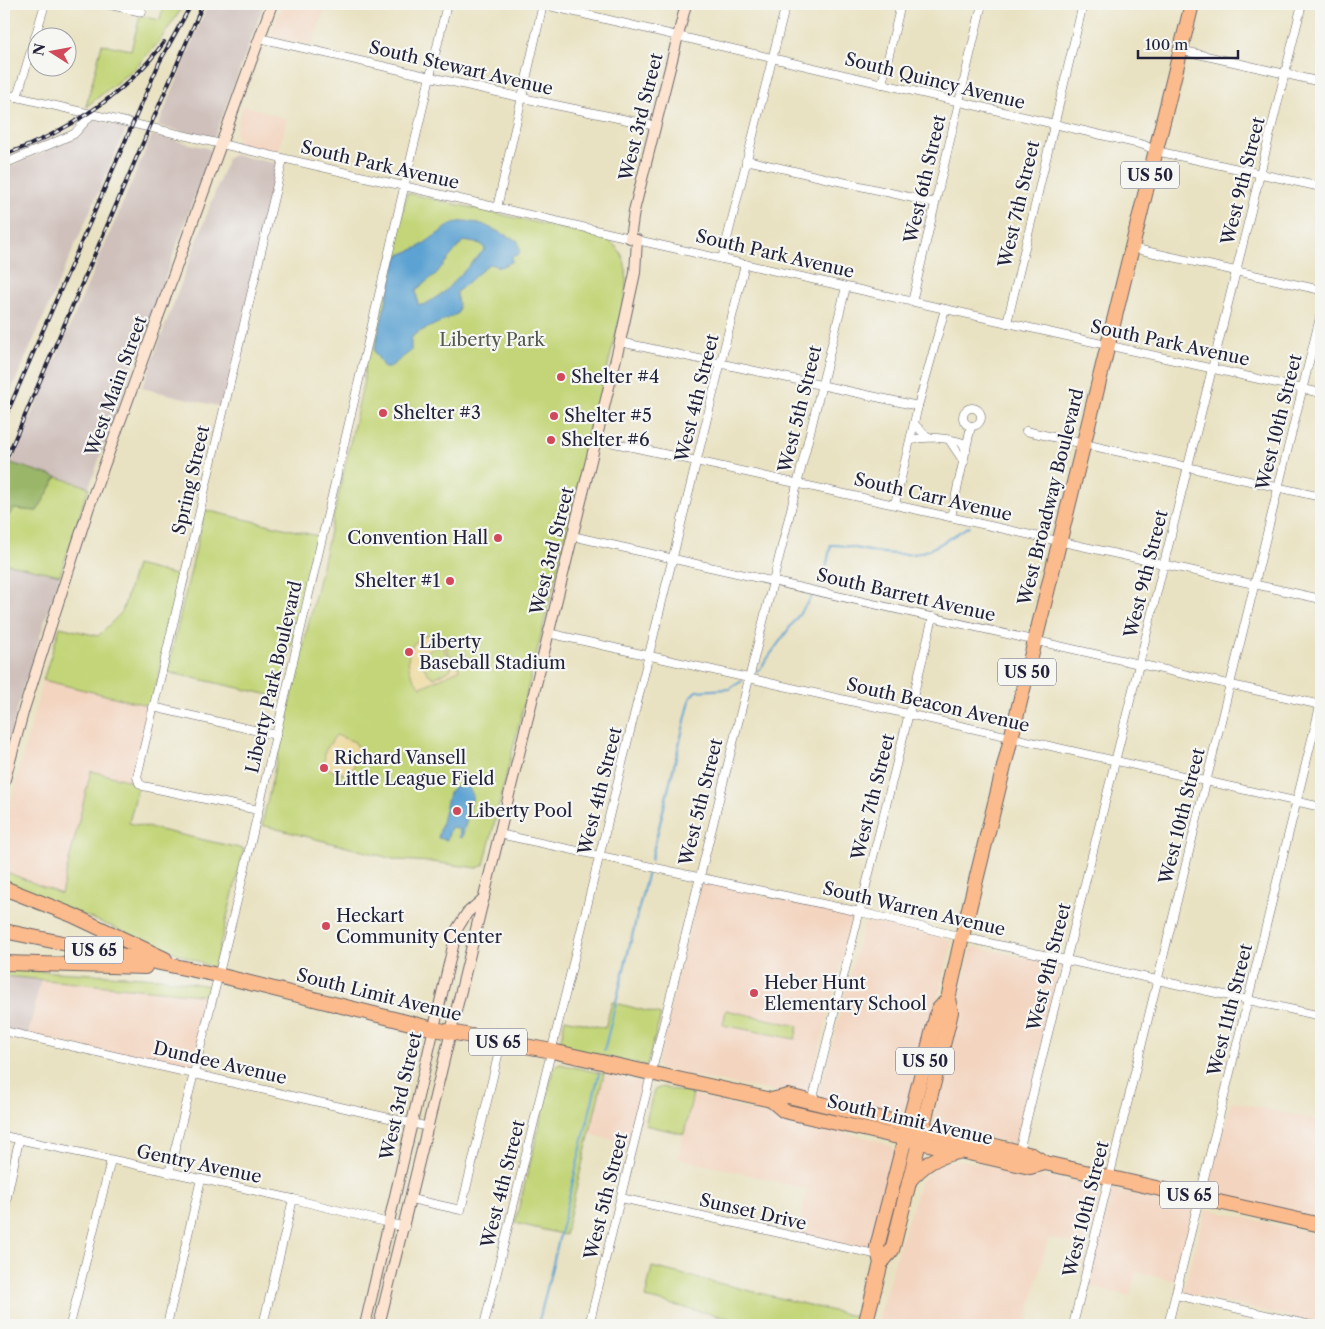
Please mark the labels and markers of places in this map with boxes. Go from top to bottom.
place label: Shelter #4 [571,366,659,388]
marker: Shelter #4 [555,371,567,383]
place label: Shelter #3 [393,402,481,424]
place label: Shelter #5 [564,405,652,427]
marker: Shelter #3 [377,407,389,419]
marker: Shelter #5 [548,410,560,422]
place label: Shelter #6 [561,429,649,451]
marker: Shelter #6 [545,434,557,446]
place label: Convention Hall [347,527,488,549]
marker: Convention Hall [492,532,504,544]
place label: Shelter #1 [354,570,440,592]
marker: Shelter #1 [444,575,456,587]
place label: Liberty Baseball Stadium [419,631,566,674]
marker: Liberty Baseball Stadium [403,646,415,658]
place label: Richard Vansell Little League Field [334,747,495,790]
marker: Richard Vansell Little League Field [318,762,330,774]
place label: Liberty Pool [467,800,572,822]
marker: Liberty Pool [451,805,463,817]
place label: Heckart Community Center [336,905,503,948]
marker: Heckart Community Center [320,920,332,932]
place label: Heber Hunt Elementary School [764,972,927,1015]
marker: Heber Hunt Elementary School [748,987,760,999]

